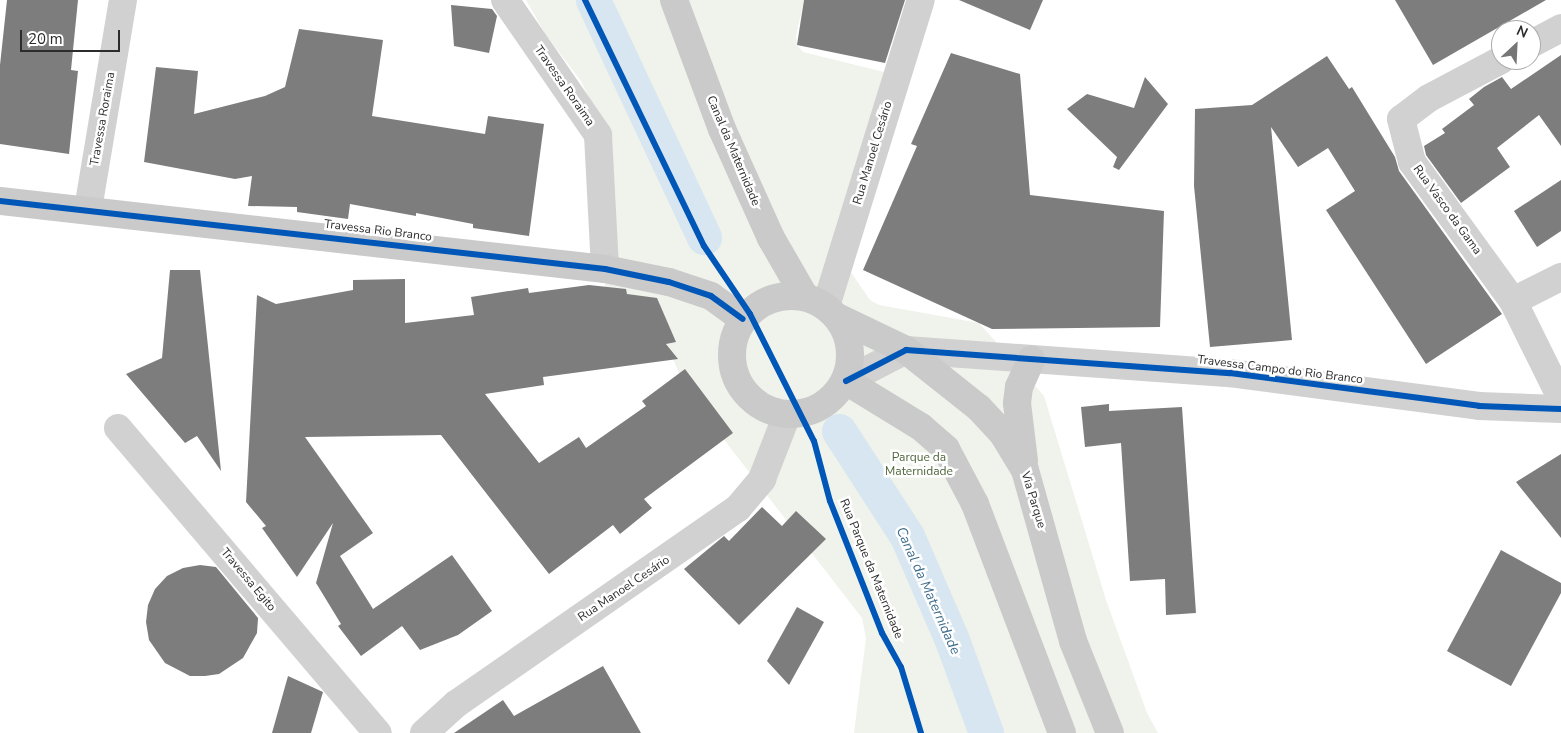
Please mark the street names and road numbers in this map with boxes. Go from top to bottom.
street label: Travessa Roraima [531,43,597,129]
street label: Travessa Roraima [88,71,118,167]
street label: Canal da Maternidade [703,94,763,208]
street label: Rua Manoel Cesário [850,100,896,206]
street label: Rua Vasco da Gama [1410,162,1484,258]
street label: Travessa Rio Branco [323,217,433,245]
street label: Travessa Campo do Rio Branco [1196,353,1364,387]
street label: Via Parque [1018,470,1048,530]
street label: Rua Parque da Maternidade [836,497,906,641]
street label: Travessa Egito [217,546,279,614]
street label: Rua Manoel Cesário [576,553,672,625]

